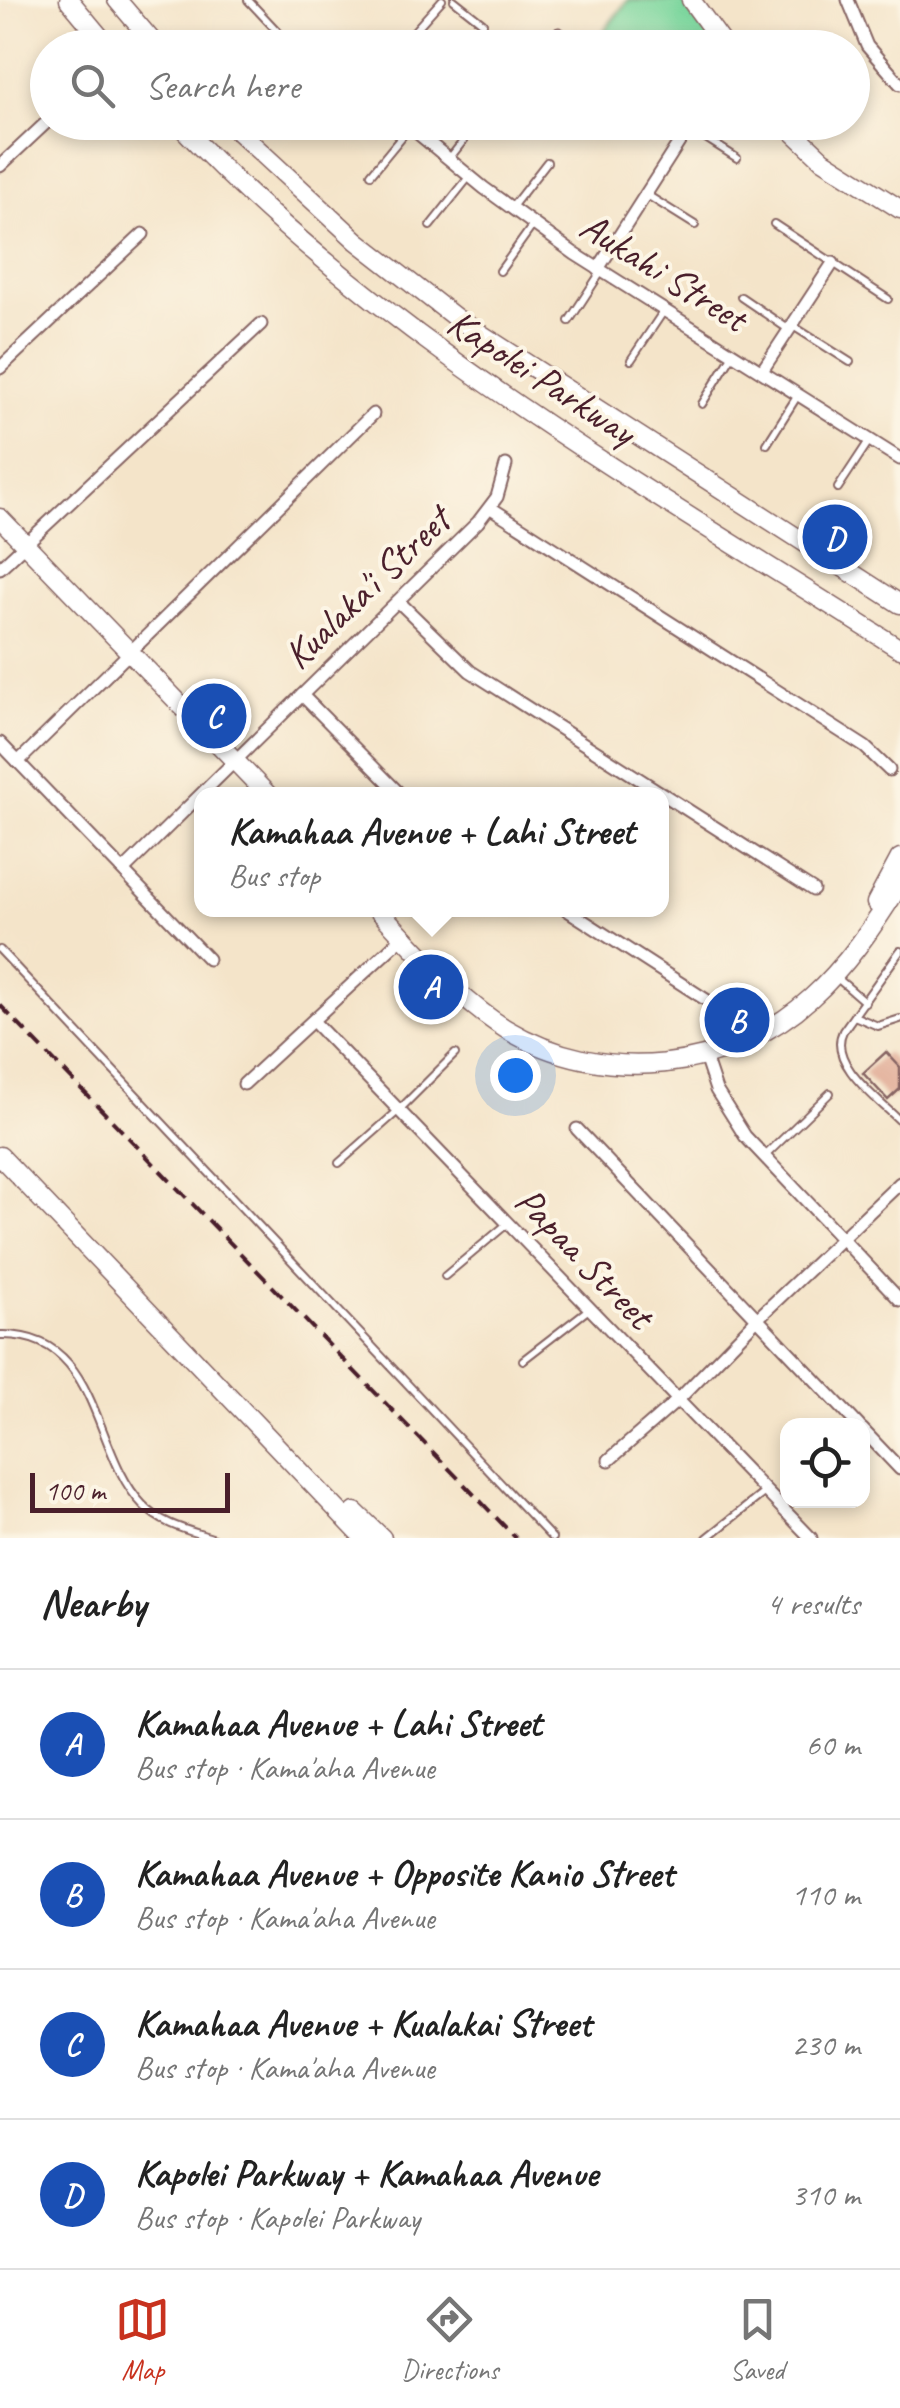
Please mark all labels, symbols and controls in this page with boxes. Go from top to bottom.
search box [30,30,870,140]
icon: search [65,58,120,113]
text: Search here [145,62,300,109]
street label: Aukahi Street [571,201,759,345]
street label: Kapolei Parkway [438,298,648,458]
street label: Kualaka'i Street [273,492,465,680]
pin: D [802,500,868,574]
pin: C [182,678,246,754]
popup [194,787,669,917]
text: Kamahaa Avenue + Lahi Street [228,808,635,855]
text: Bus stop [228,855,320,896]
pin: A [398,950,464,1024]
pin: B [704,982,770,1058]
your location [490,1050,541,1101]
street label: Papaa Street [504,1176,667,1342]
map controls [780,1418,870,1508]
button: locate [780,1418,870,1508]
scale bar [30,1468,230,1512]
text: 100 m [45,1473,105,1508]
text: Nearby [40,1577,146,1630]
text: 4 results [766,1583,860,1624]
text: Kamahaa Avenue + Lahi Street [135,1700,542,1747]
text: A [64,1724,81,1765]
text: 60 m [806,1724,860,1765]
text: Bus stop · Kama'aha Avenue [135,1747,435,1788]
text: Kamahaa Avenue + Opposite Kanio Street [135,1850,674,1897]
text: B [64,1874,81,1915]
text: 110 m [791,1874,860,1915]
text: Bus stop · Kama'aha Avenue [135,1897,435,1938]
text: Kamahaa Avenue + Kualakai Street [135,2000,591,2047]
text: C [65,2024,80,2065]
text: 230 m [791,2024,860,2065]
text: Bus stop · Kama'aha Avenue [135,2047,435,2088]
text: Kapolei Parkway + Kamahaa Avenue [135,2150,598,2197]
text: D [63,2174,82,2215]
text: 310 m [791,2174,860,2215]
text: Bus stop · Kapolei Parkway [135,2197,420,2238]
tab: Map [115,2292,170,2387]
tab: Directions [401,2292,499,2387]
tab: Saved [730,2292,785,2387]

